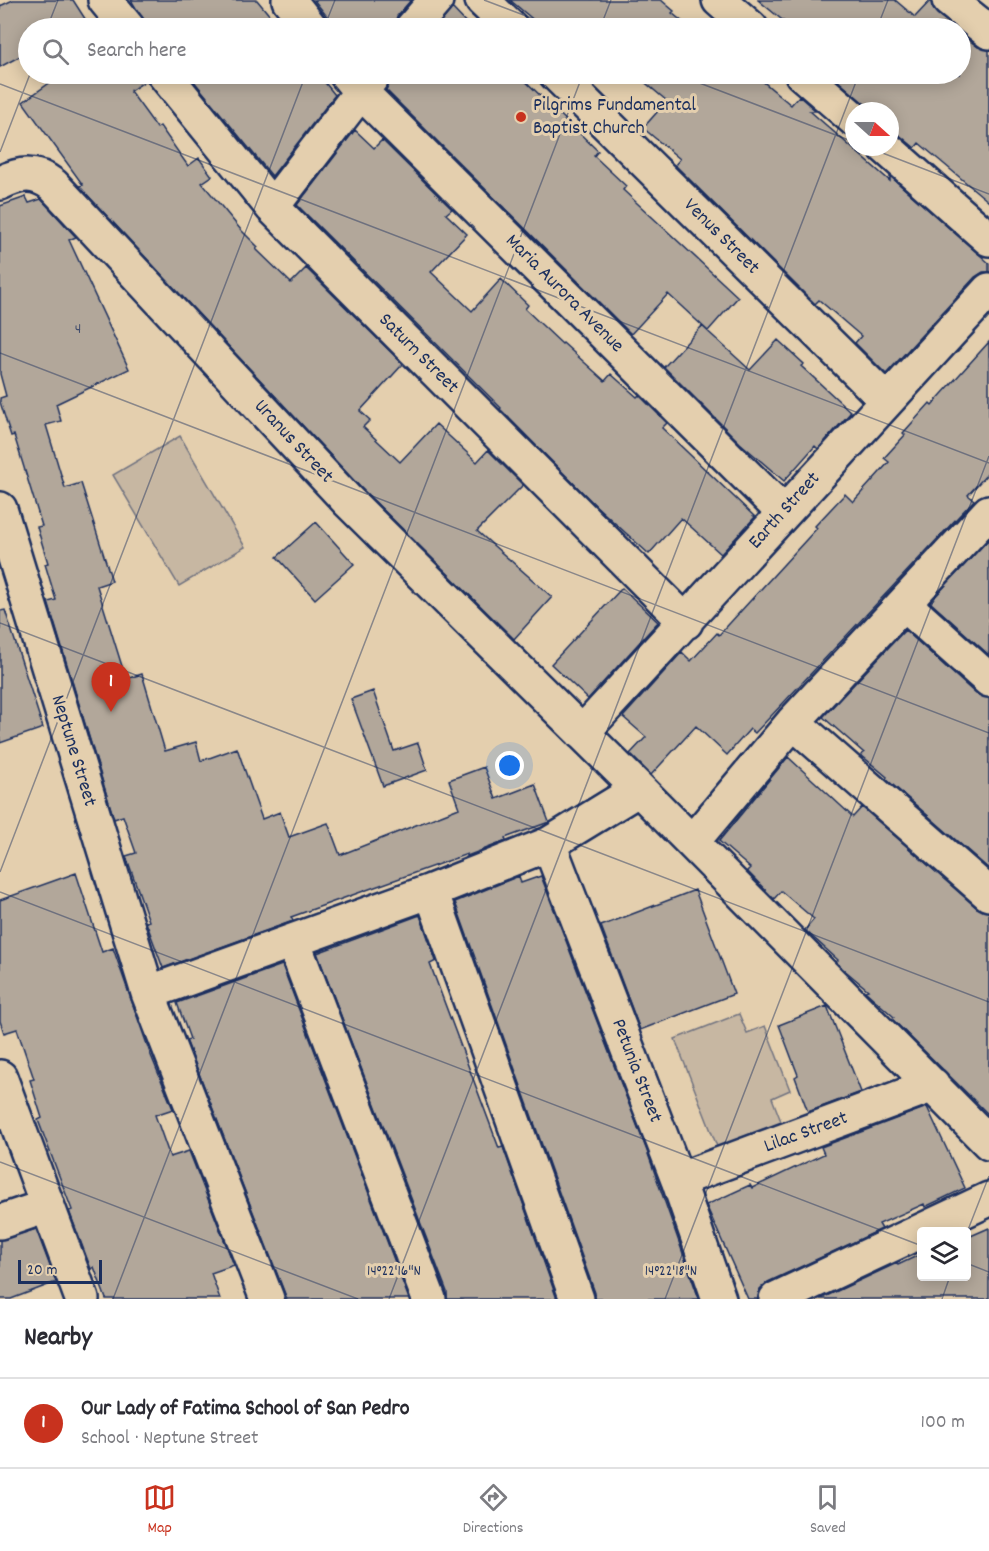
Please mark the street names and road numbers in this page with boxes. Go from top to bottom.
street label: Venus Street [676,192,766,282]
street label: Maria Aurora Avenue [498,228,630,360]
street label: Saturn Street [371,307,465,401]
street label: Uranus Street [247,394,339,490]
street label: Earth Street [743,466,827,556]
street label: Neptune Street [43,692,103,810]
street label: Petunia Street [603,1015,669,1127]
street label: Lilac Street [760,1105,852,1161]

